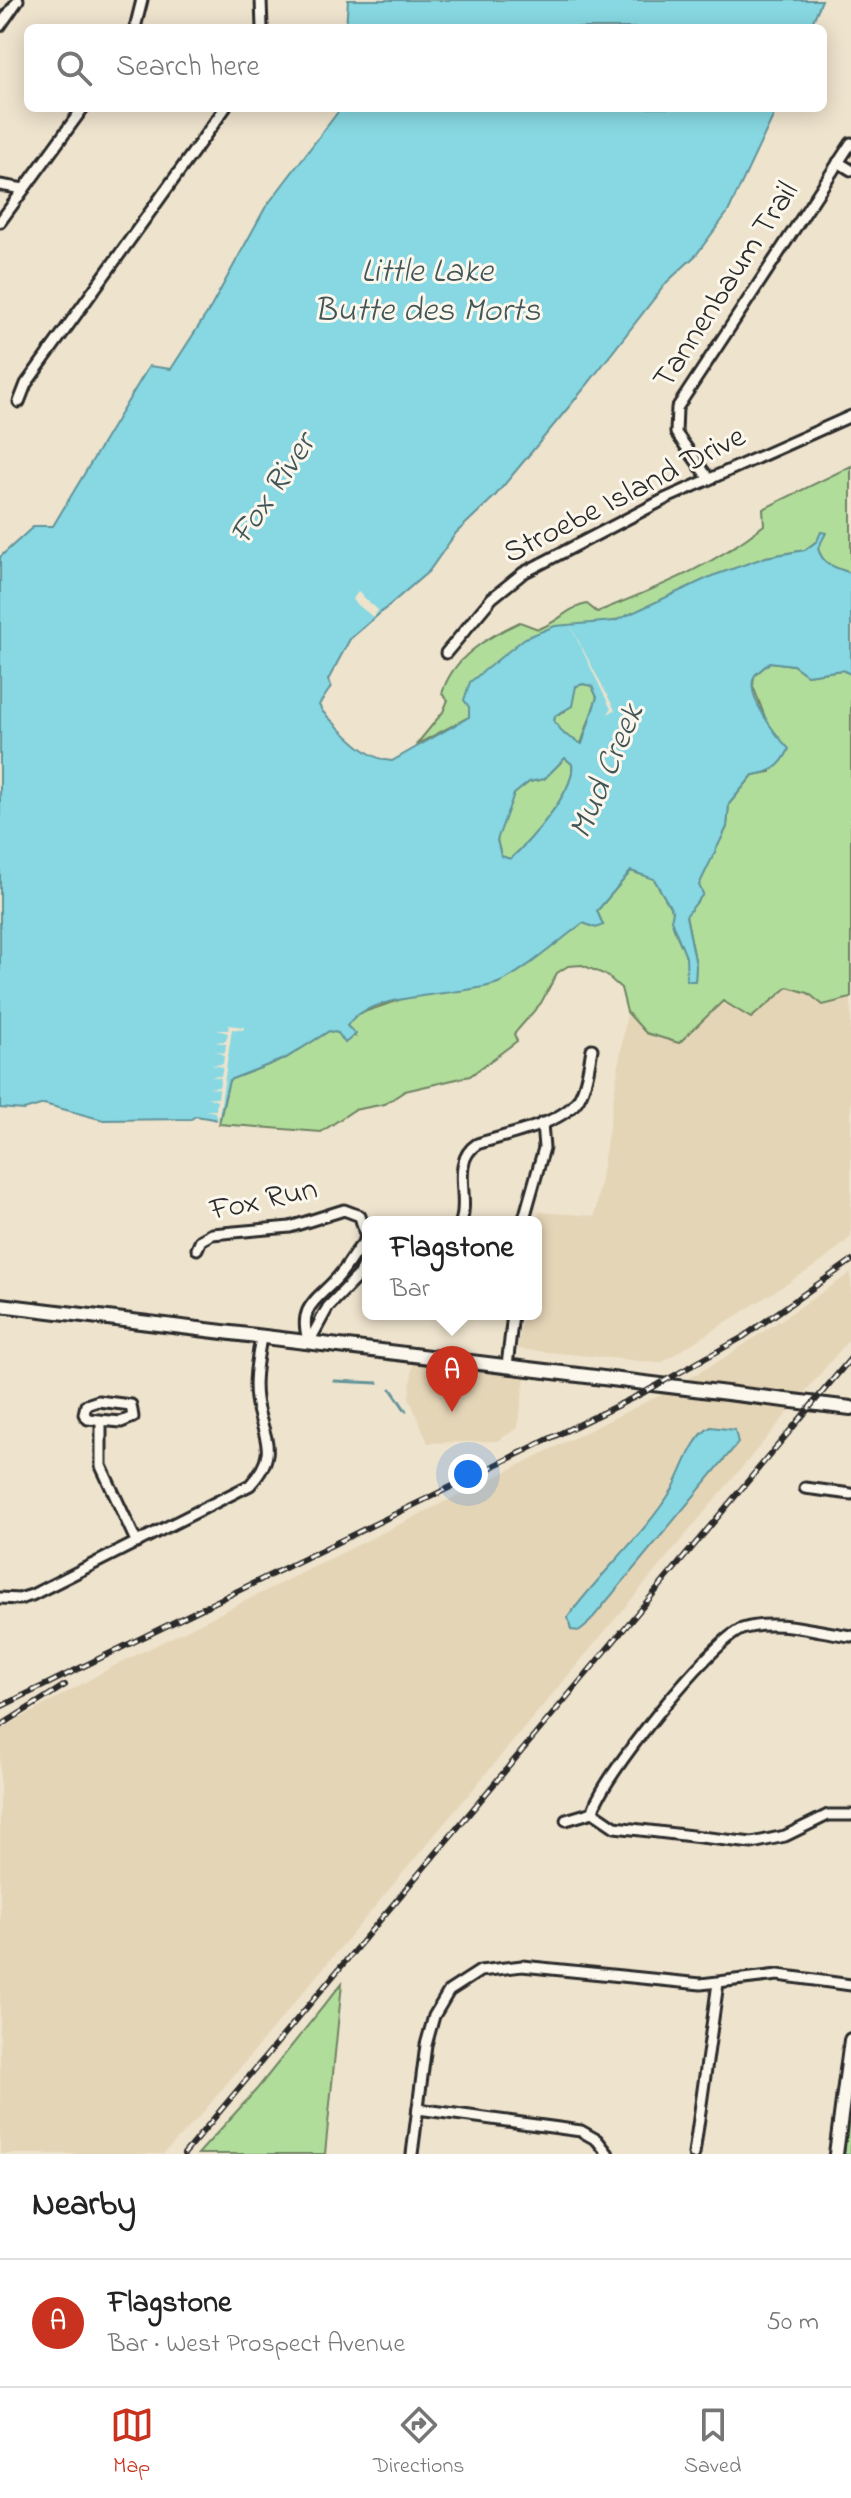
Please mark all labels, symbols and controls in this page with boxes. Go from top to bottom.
search box [24,24,827,112]
icon: search [52,46,96,90]
text: Search here [116,46,260,90]
street label: Tannenbaum Trail [642,173,812,399]
water label: Little Lake Butte des Morts [314,248,541,337]
street label: Stroebe Island Drive [496,414,755,577]
water label: Fox River [218,420,332,556]
water label: Mud Creek [557,695,660,847]
street label: Fox Run [205,1167,322,1235]
popup [362,1216,542,1320]
text: Flagstone [390,1227,514,1271]
text: Bar [390,1271,430,1309]
pin: A [426,1346,478,1412]
your location [448,1454,488,1494]
text: Nearby [32,2181,136,2231]
text: Flagstone [108,2282,231,2326]
text: A [50,2304,66,2342]
text: 50 m [766,2304,819,2342]
text: Bar · West Prospect Avenue [108,2326,405,2364]
tab: Map [110,2403,154,2483]
tab: Directions [373,2403,465,2483]
tab: Saved [684,2403,741,2483]

